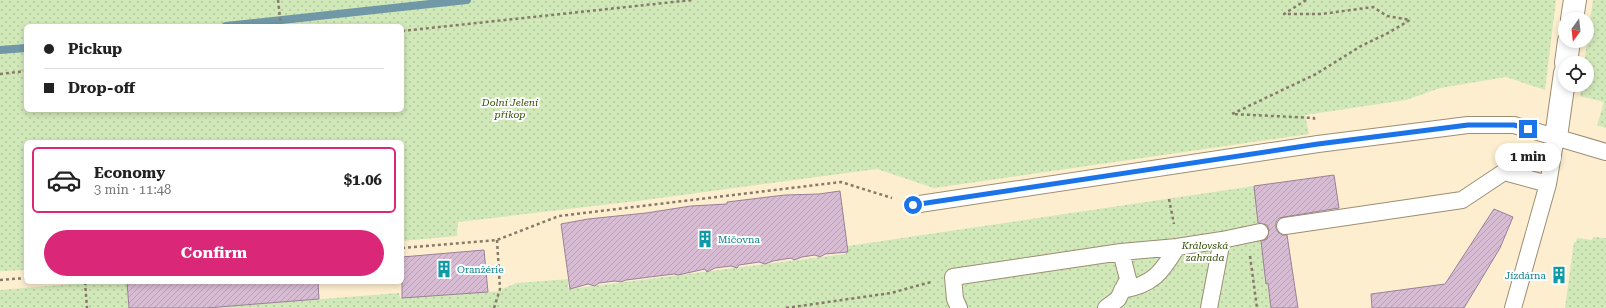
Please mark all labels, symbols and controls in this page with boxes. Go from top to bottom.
north arrow [1558,12,1594,48]
map controls [1558,12,1594,92]
text: Pickup [68,40,122,58]
button: locate [1558,56,1594,92]
text: Drop-off [68,79,135,97]
park label: Dolní Jelení příkop [481,97,539,120]
route end [1519,120,1537,138]
callout: 1 min [1495,143,1561,171]
text: 1 min [1510,149,1546,164]
icon: car [46,162,82,198]
text: Economy [94,164,165,182]
text: $1.06 [344,171,382,189]
text: 3 min · 11:48 [94,182,171,197]
route start [904,196,922,214]
building icon: Míčovna [695,229,715,249]
button: Confirm [44,230,384,276]
place label: Míčovna [718,234,760,245]
park label: Královská zahrada [1181,240,1228,263]
building icon: Oranžérie [434,259,454,279]
place label: Oranžérie [457,264,504,275]
building icon: Jízdárna [1549,265,1569,285]
place label: Jízdárna [1505,270,1547,281]

